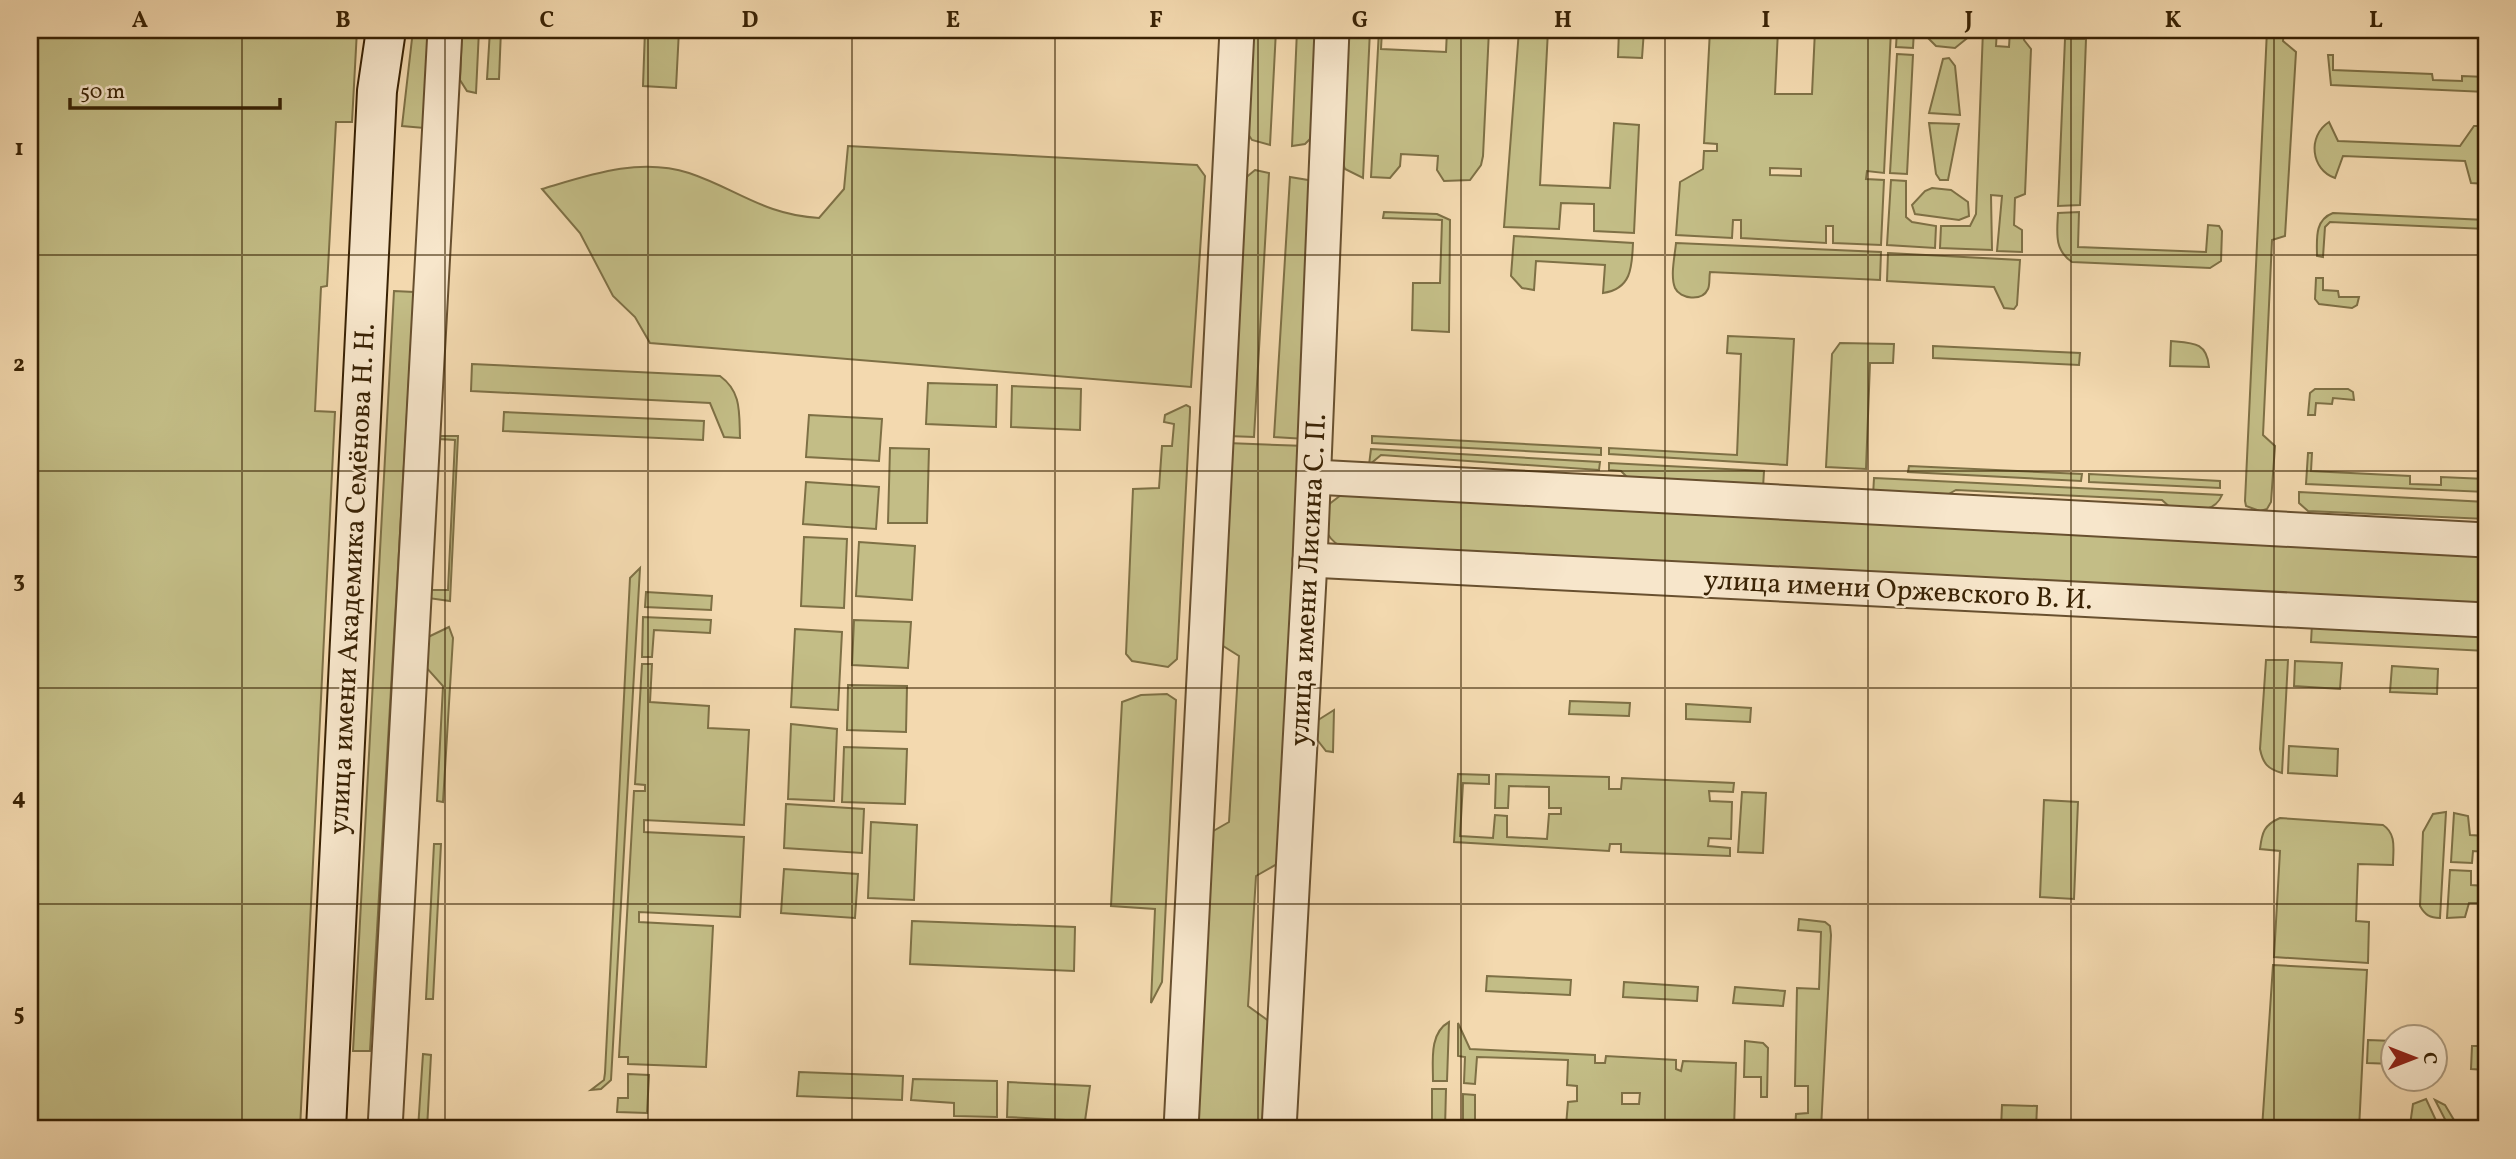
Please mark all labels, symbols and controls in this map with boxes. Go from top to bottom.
text: A [132,5,148,37]
text: B [335,5,351,37]
text: C [540,5,554,37]
text: D [742,5,759,37]
text: E [946,5,960,37]
text: F [1149,5,1163,37]
text: G [1352,5,1368,37]
text: H [1554,5,1572,37]
text: I [1762,5,1770,37]
text: J [1964,5,1973,37]
text: K [2165,5,2182,37]
text: L [2369,5,2383,37]
scale bar [70,66,280,110]
text: 50 m [80,78,125,107]
text: 1 [14,133,24,165]
street label: улица имени Академика Семёнова Н. Н. [320,322,386,836]
text: 2 [13,349,25,381]
street label: улица имени Лисина С. П. [1281,413,1337,747]
street label: улица имени Оржевского В. И. [1702,561,2094,621]
text: 3 [13,565,25,597]
text: 4 [12,782,26,814]
text: 5 [13,998,25,1030]
north arrow [2380,1023,2450,1092]
text: С [2416,1052,2442,1064]

